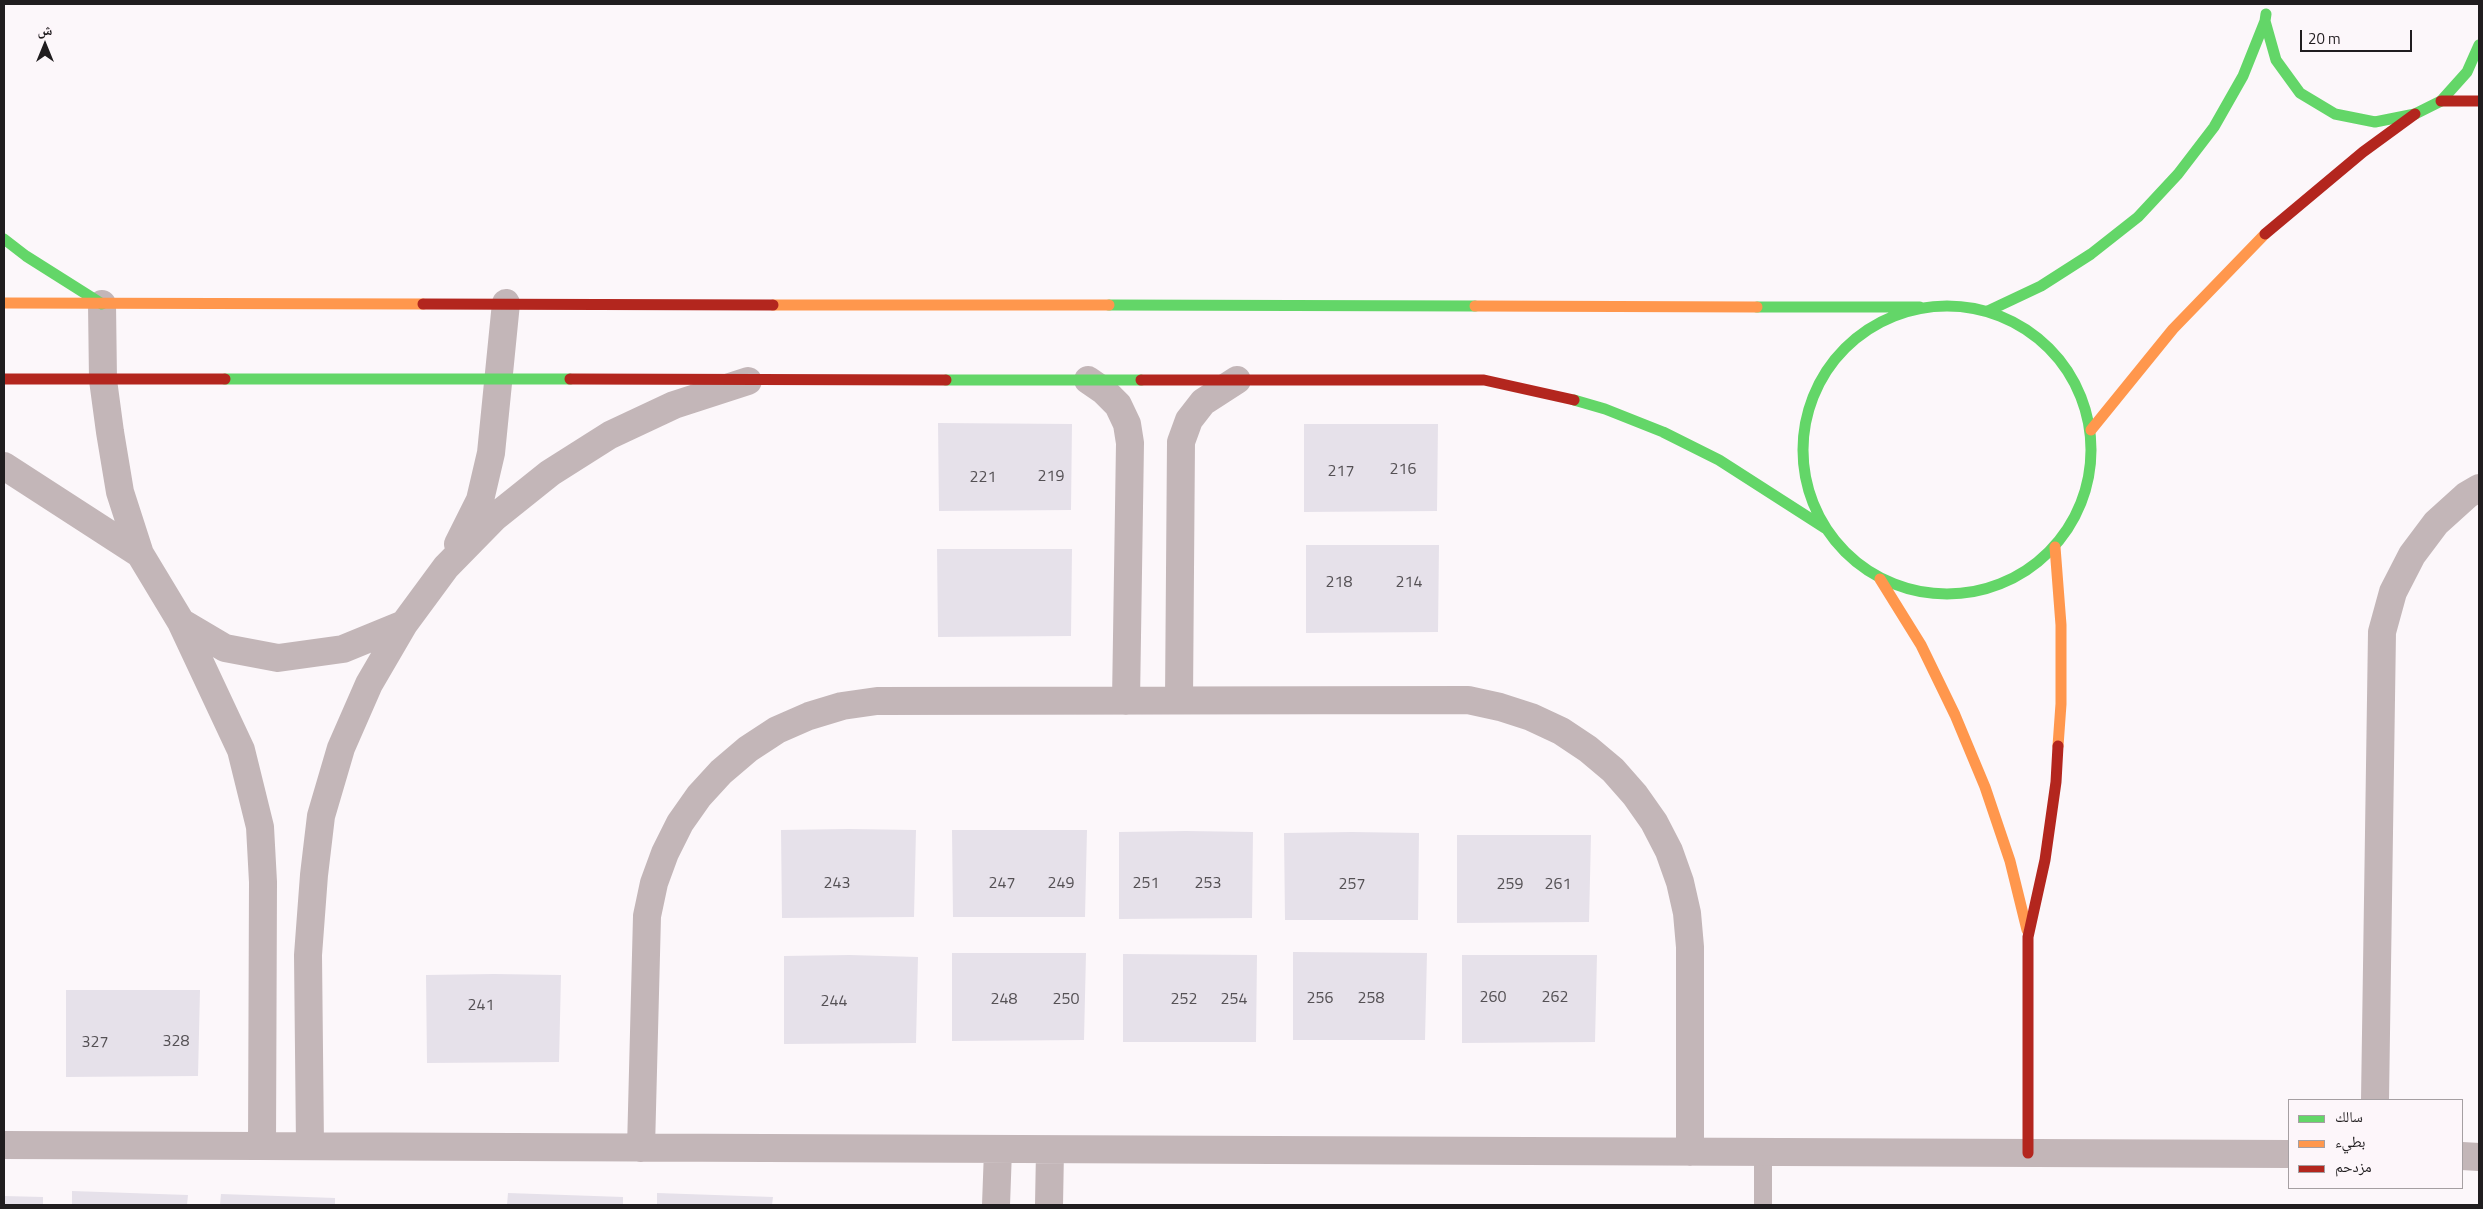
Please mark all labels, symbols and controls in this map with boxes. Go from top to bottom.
text: ش [38,19,52,40]
north arrow [20,20,70,70]
scale bar [2303,20,2416,52]
text: 20 m [2308,27,2341,50]
house number: 216 [1390,460,1416,480]
house number: 217 [1328,462,1354,482]
house number: 219 [1038,467,1064,487]
house number: 221 [970,468,996,488]
house number: 218 [1326,573,1352,593]
house number: 214 [1396,573,1422,593]
house number: 243 [824,874,850,894]
house number: 247 [989,874,1015,894]
house number: 249 [1048,874,1074,894]
house number: 251 [1133,874,1159,894]
house number: 253 [1195,874,1221,894]
house number: 257 [1339,875,1365,895]
house number: 259 [1497,875,1523,895]
house number: 261 [1545,875,1571,895]
house number: 260 [1480,988,1506,1008]
house number: 262 [1542,988,1568,1008]
house number: 256 [1307,989,1333,1009]
house number: 258 [1358,989,1384,1009]
house number: 248 [991,990,1017,1010]
house number: 250 [1053,990,1079,1010]
house number: 252 [1171,990,1197,1010]
house number: 254 [1221,990,1247,1010]
house number: 244 [821,992,847,1012]
house number: 241 [468,996,494,1016]
house number: 328 [163,1032,189,1052]
house number: 327 [82,1033,108,1053]
legend [2288,1099,2463,1189]
text: سالك [2335,1105,2363,1128]
text: بطيء [2335,1130,2365,1153]
text: مزدحم [2335,1155,2372,1178]

